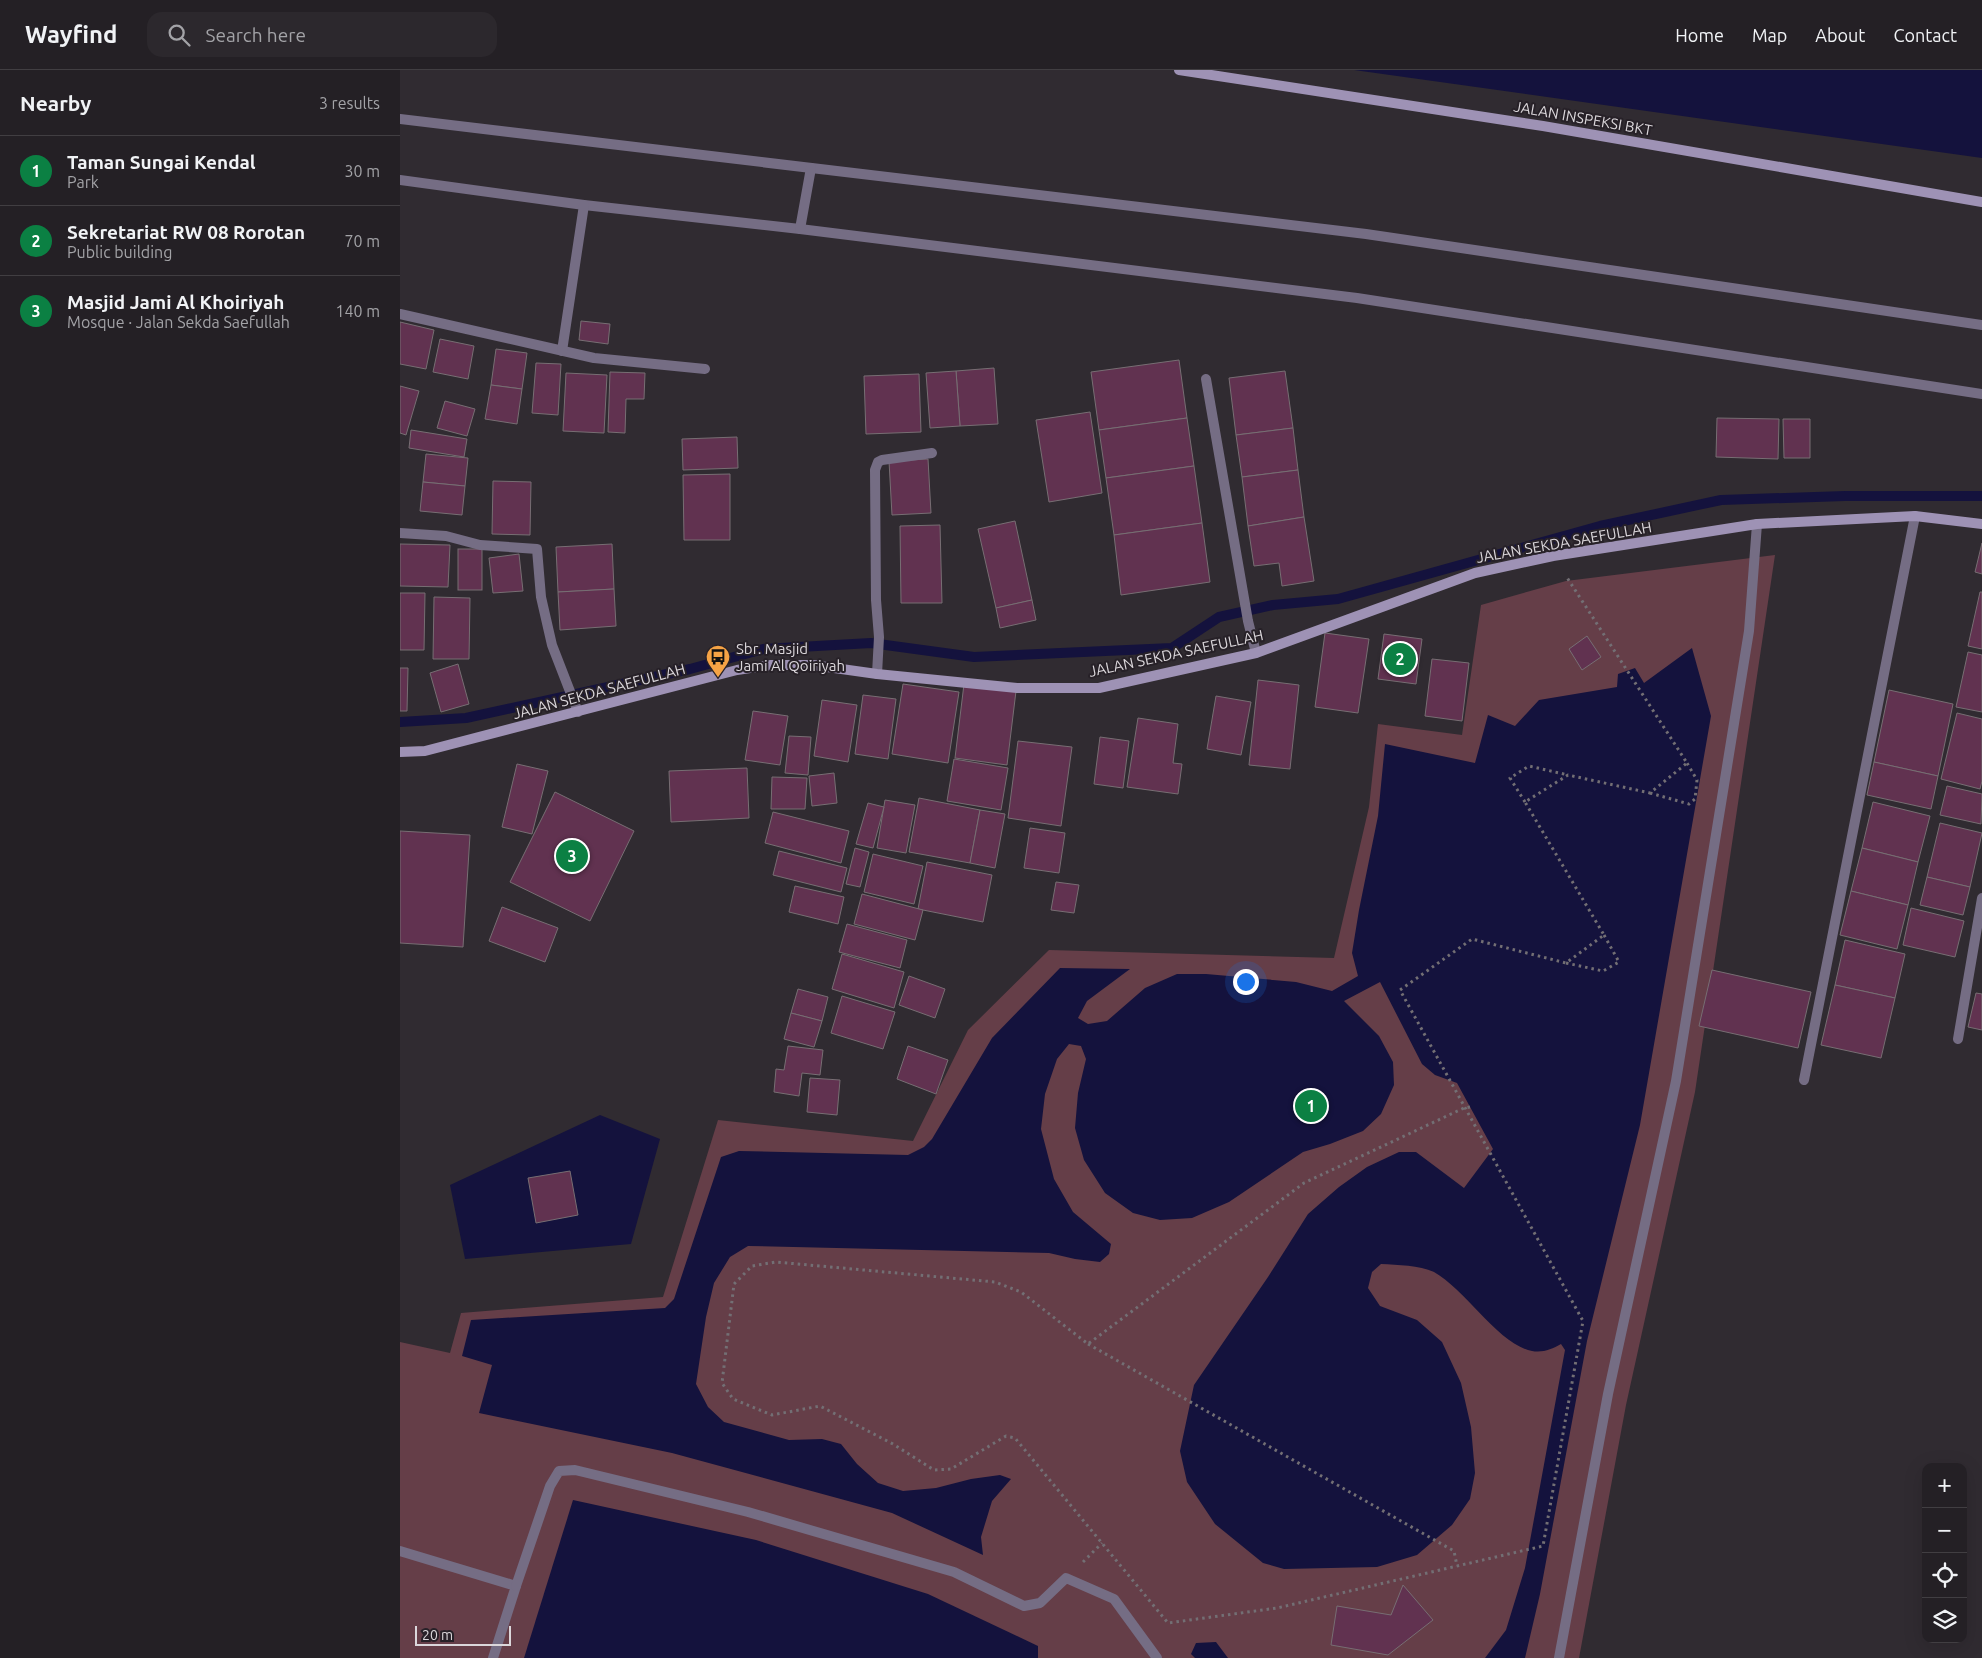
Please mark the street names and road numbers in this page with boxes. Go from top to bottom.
street label: JALAN INSPEKSI BKT [1512,97,1654,139]
street label: JALAN SEKDA SAEFULLAH [1475,518,1653,566]
street label: JALAN SEKDA SAEFULLAH [1087,626,1265,680]
street label: JALAN SEKDA SAEFULLAH [511,660,687,722]

